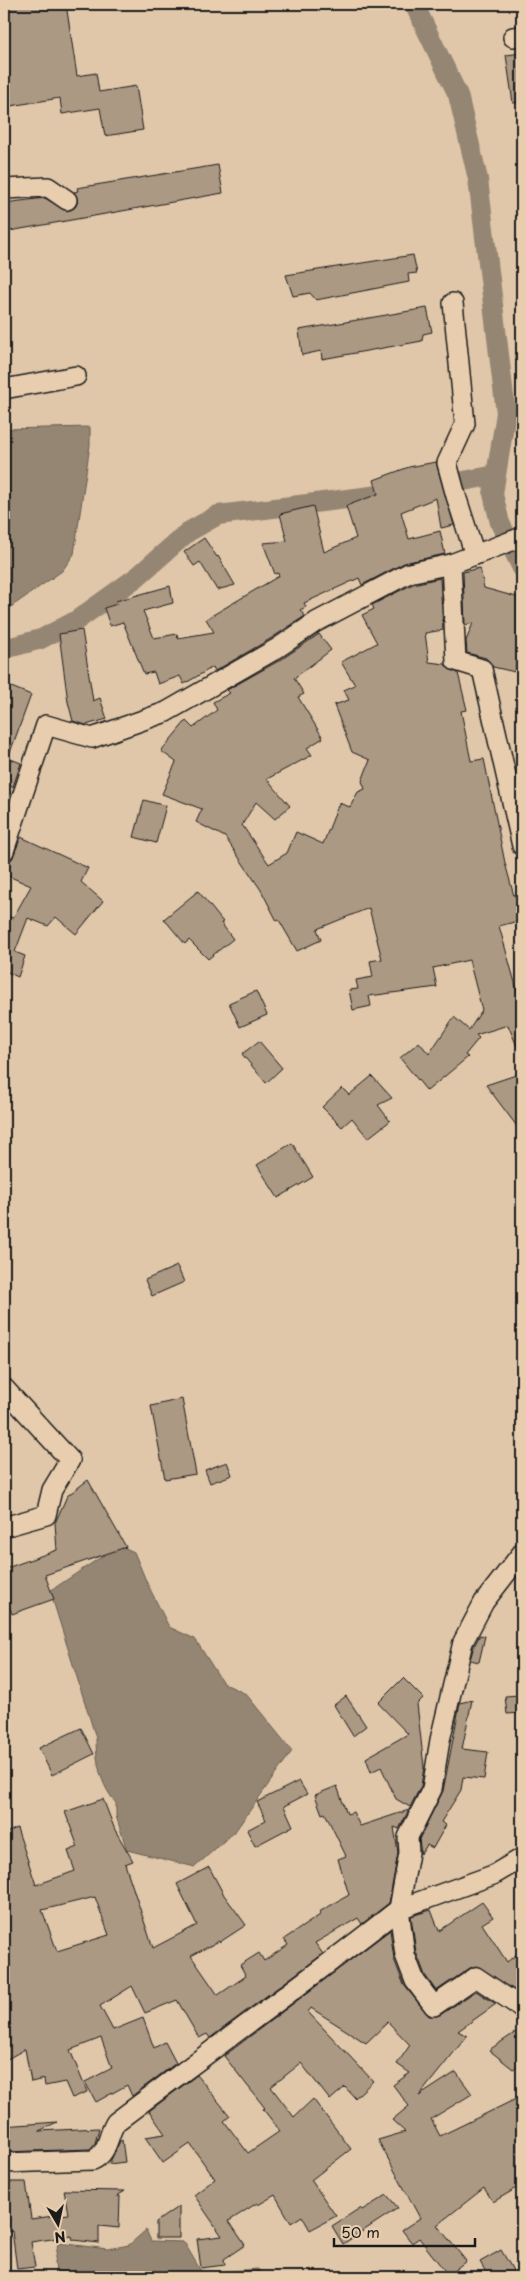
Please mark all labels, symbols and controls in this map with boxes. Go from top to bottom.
north arrow [32,2198,82,2248]
scale bar [334,2216,475,2248]
text: 50 m [341,2220,380,2243]
text: N [53,2226,67,2249]

